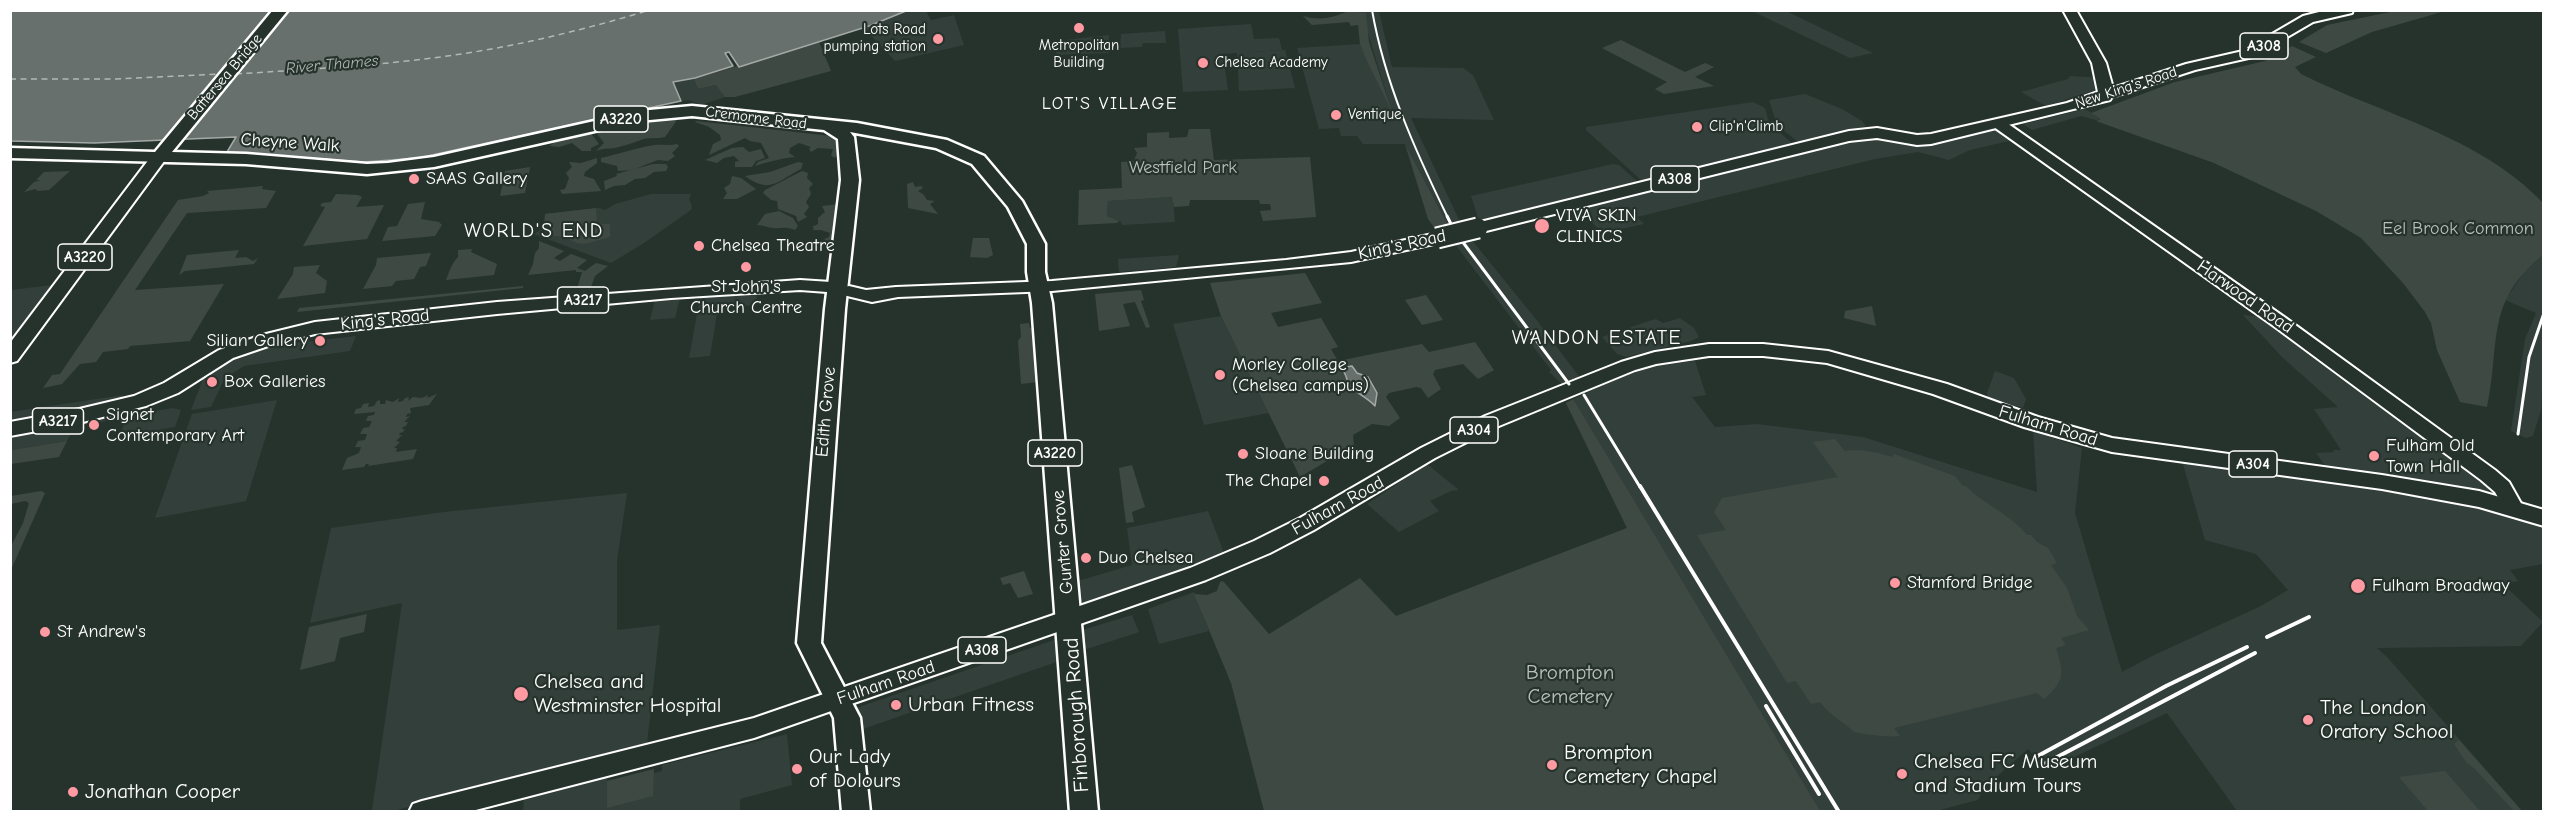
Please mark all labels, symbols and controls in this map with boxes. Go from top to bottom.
place label: Lots Road pumping station [824,21,926,56]
marker: Metropolitan Building [1072,21,1086,35]
street label: Battersea Bridge [184,30,266,124]
marker: Lots Road pumping station [931,32,945,46]
road number: A308 [2240,33,2288,59]
place label: Metropolitan Building [1039,37,1119,72]
water label: River Thames [285,51,379,79]
place label: Chelsea Academy [1215,54,1328,72]
marker: Chelsea Academy [1196,56,1210,70]
street label: New King's Road [2073,63,2179,113]
district label: LOT'S VILLAGE [1042,93,1178,115]
street label: Cremorne Road [704,103,808,133]
road number: A3220 [594,106,648,132]
place label: Ventique [1348,106,1402,124]
marker: Ventique [1329,108,1343,122]
place label: Clip'n'Climb [1709,118,1783,136]
marker: Clip'n'Climb [1690,120,1704,134]
street label: Cheyne Walk [240,129,340,157]
park label: Westfield Park [1129,157,1237,179]
road number: A308 [1651,166,1699,192]
place label: SAAS Gallery [426,168,527,190]
marker: SAAS Gallery [407,172,421,186]
place label: VIVA SKIN CLINICS [1556,205,1637,248]
marker: VIVA SKIN CLINICS [1533,217,1551,235]
park label: Eel Brook Common [2382,218,2534,240]
district label: WORLD'S END [464,219,604,243]
street label: King's Road [1356,225,1448,265]
place label: Chelsea Theatre [711,235,835,257]
marker: Chelsea Theatre [692,239,706,253]
road number: A3220 [58,244,112,270]
street label: Harwood Road [2192,256,2298,338]
marker: St John's Church Centre [739,260,753,274]
place label: St John's Church Centre [690,276,802,318]
road number: A3217 [558,287,608,313]
street label: King's Road [339,305,431,335]
district label: WANDON ESTATE [1512,326,1682,350]
place label: Silian Gallery [206,330,308,352]
marker: Silian Gallery [313,334,327,348]
place label: Morley College (Chelsea campus) [1232,354,1369,397]
street label: Edith Grove [811,366,841,458]
marker: Morley College (Chelsea campus) [1213,368,1227,382]
place label: Box Galleries [224,371,326,393]
marker: Box Galleries [205,375,219,389]
street label: Fulham Road [1996,401,2100,451]
place label: Signet Contemporary Art [106,404,244,446]
road number: A3217 [32,408,84,434]
road number: A304 [1450,417,1498,443]
marker: Signet Contemporary Art [87,418,101,432]
place label: Fulham Old Town Hall [2386,435,2474,478]
road number: A3220 [1028,440,1082,466]
place label: Sloane Building [1255,443,1374,465]
marker: Sloane Building [1236,447,1250,461]
marker: Fulham Old Town Hall [2367,449,2381,463]
road number: A304 [2229,451,2277,477]
place label: The Chapel [1225,470,1312,492]
street label: Fulham Road [1288,472,1388,540]
marker: The Chapel [1317,474,1331,488]
street label: Gunter Grove [1048,489,1078,595]
place label: Duo Chelsea [1098,547,1193,569]
marker: Duo Chelsea [1079,551,1093,565]
place label: Stamford Bridge [1907,572,2033,594]
place label: Fulham Broadway [2372,575,2509,597]
marker: Stamford Bridge [1888,576,1902,590]
marker: Fulham Broadway [2349,577,2367,595]
place label: St Andrew's [57,621,146,643]
marker: St Andrew's [38,625,52,639]
road number: A308 [958,637,1006,663]
street label: Finborough Road [1059,637,1095,793]
street label: Fulham Road [834,656,938,710]
park label: Brompton Cemetery [1526,660,1614,710]
place label: Chelsea and Westminster Hospital [534,669,721,719]
marker: Chelsea and Westminster Hospital [512,685,530,703]
place label: Urban Fitness [908,692,1034,718]
place label: The London Oratory School [2320,695,2453,745]
marker: Urban Fitness [889,698,903,712]
marker: The London Oratory School [2301,713,2315,727]
place label: Brompton Cemetery Chapel [1564,740,1717,790]
place label: Our Lady of Dolours [809,744,901,794]
place label: Chelsea FC Museum and Stadium Tours [1914,749,2097,799]
marker: Brompton Cemetery Chapel [1545,758,1559,772]
marker: Our Lady of Dolours [790,762,804,776]
marker: Chelsea FC Museum and Stadium Tours [1895,767,1909,781]
place label: Jonathan Cooper [85,779,240,805]
marker: Jonathan Cooper [66,785,80,799]

